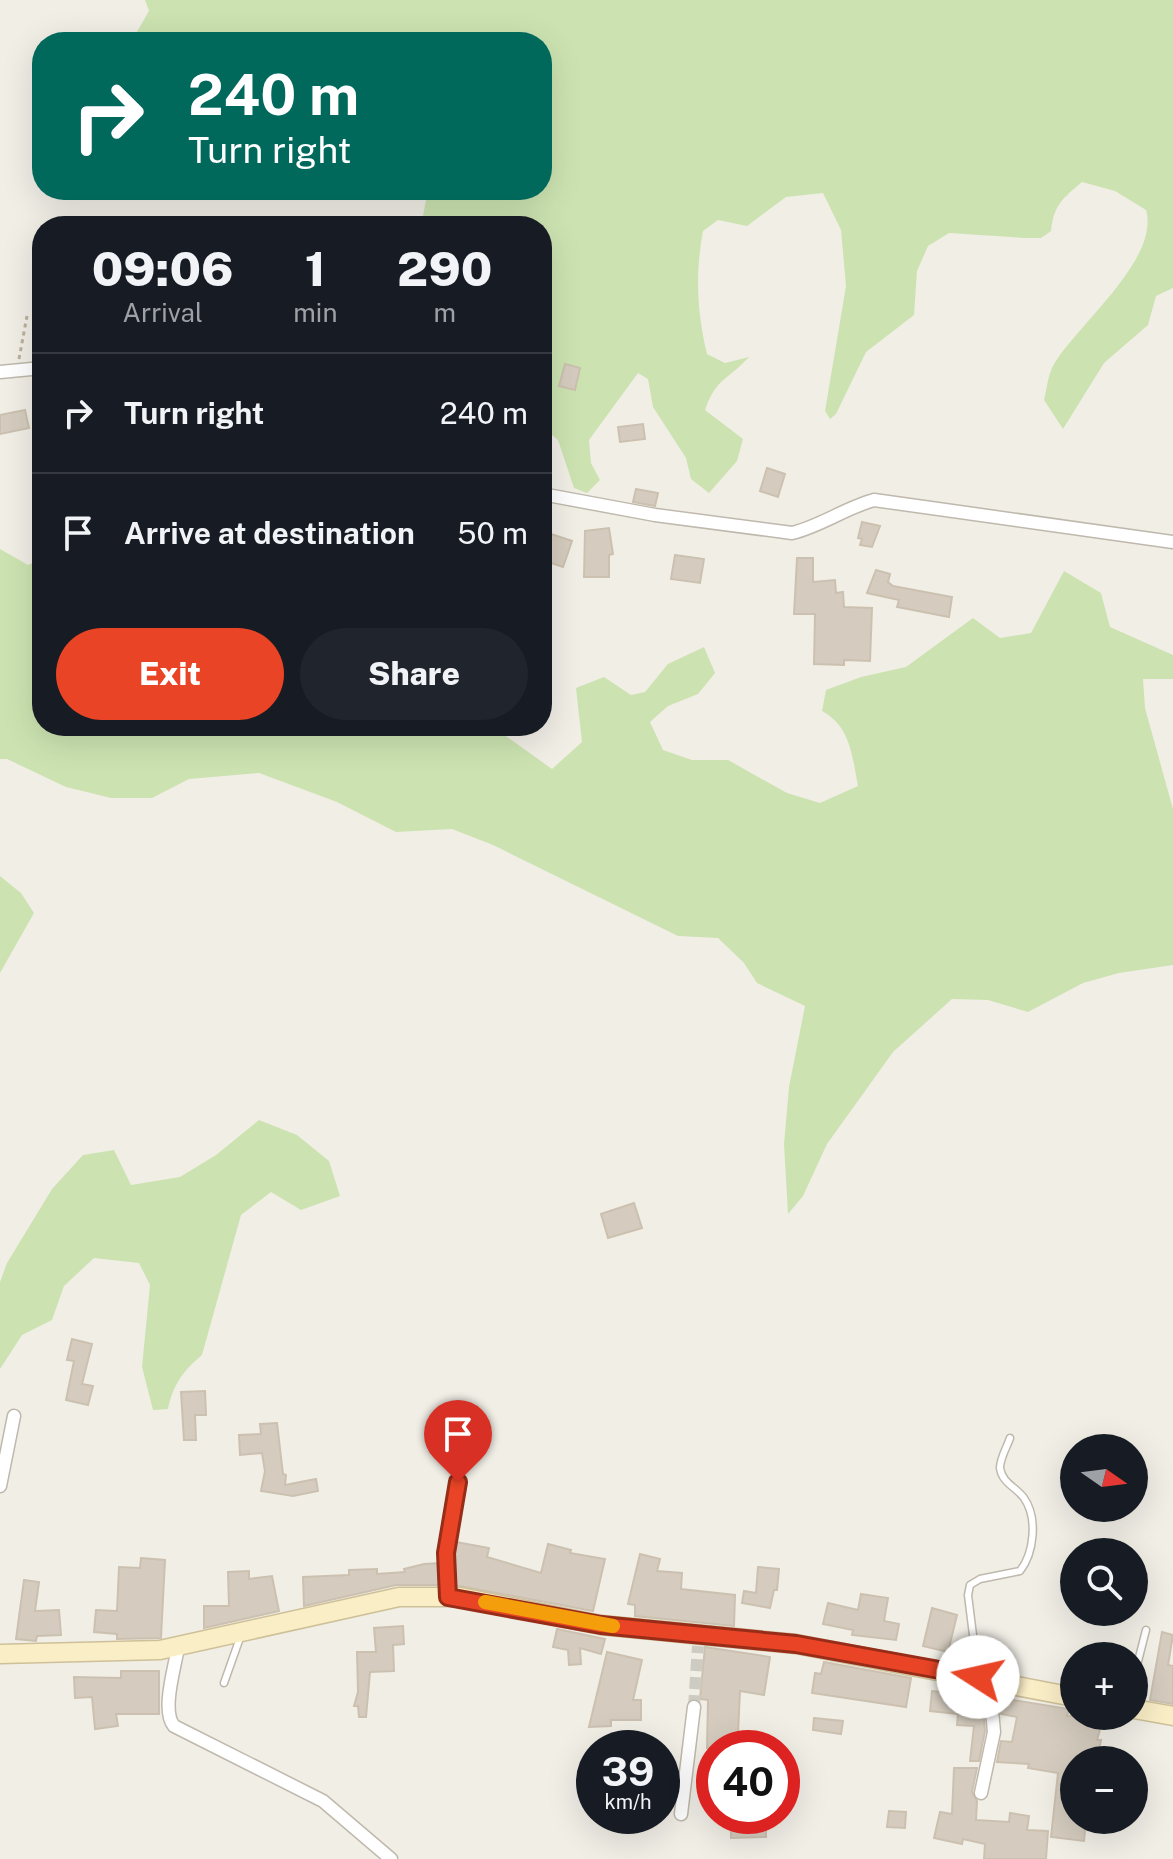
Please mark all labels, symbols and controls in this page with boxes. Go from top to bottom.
text: 240 m [188,62,359,128]
icon: right [56,64,160,168]
text: Turn right [188,129,351,171]
text: 09:06 [92,240,234,297]
text: 1 [305,240,326,297]
text: 290 [397,240,492,297]
text: Arrival [123,297,203,328]
text: min [293,297,337,328]
text: m [433,297,456,328]
icon: right [56,391,100,435]
text: Turn right [124,395,264,431]
text: 240 m [440,395,528,431]
icon: arrive [56,511,100,555]
text: Arrive at destination [124,515,415,551]
text: 50 m [457,515,528,551]
button: Exit [56,628,284,720]
button: Share [300,628,528,720]
pin [424,1400,492,1482]
icon: arrive [436,1412,480,1456]
north arrow [1060,1434,1148,1522]
map controls [1060,1434,1148,1834]
button: search [1060,1538,1148,1626]
position arrow [936,1635,1020,1719]
button: + [1060,1642,1148,1730]
speed limit sign: 40 [696,1730,800,1834]
button: − [1060,1746,1148,1834]
text: 39 [602,1748,654,1795]
text: km/h [604,1790,652,1814]

